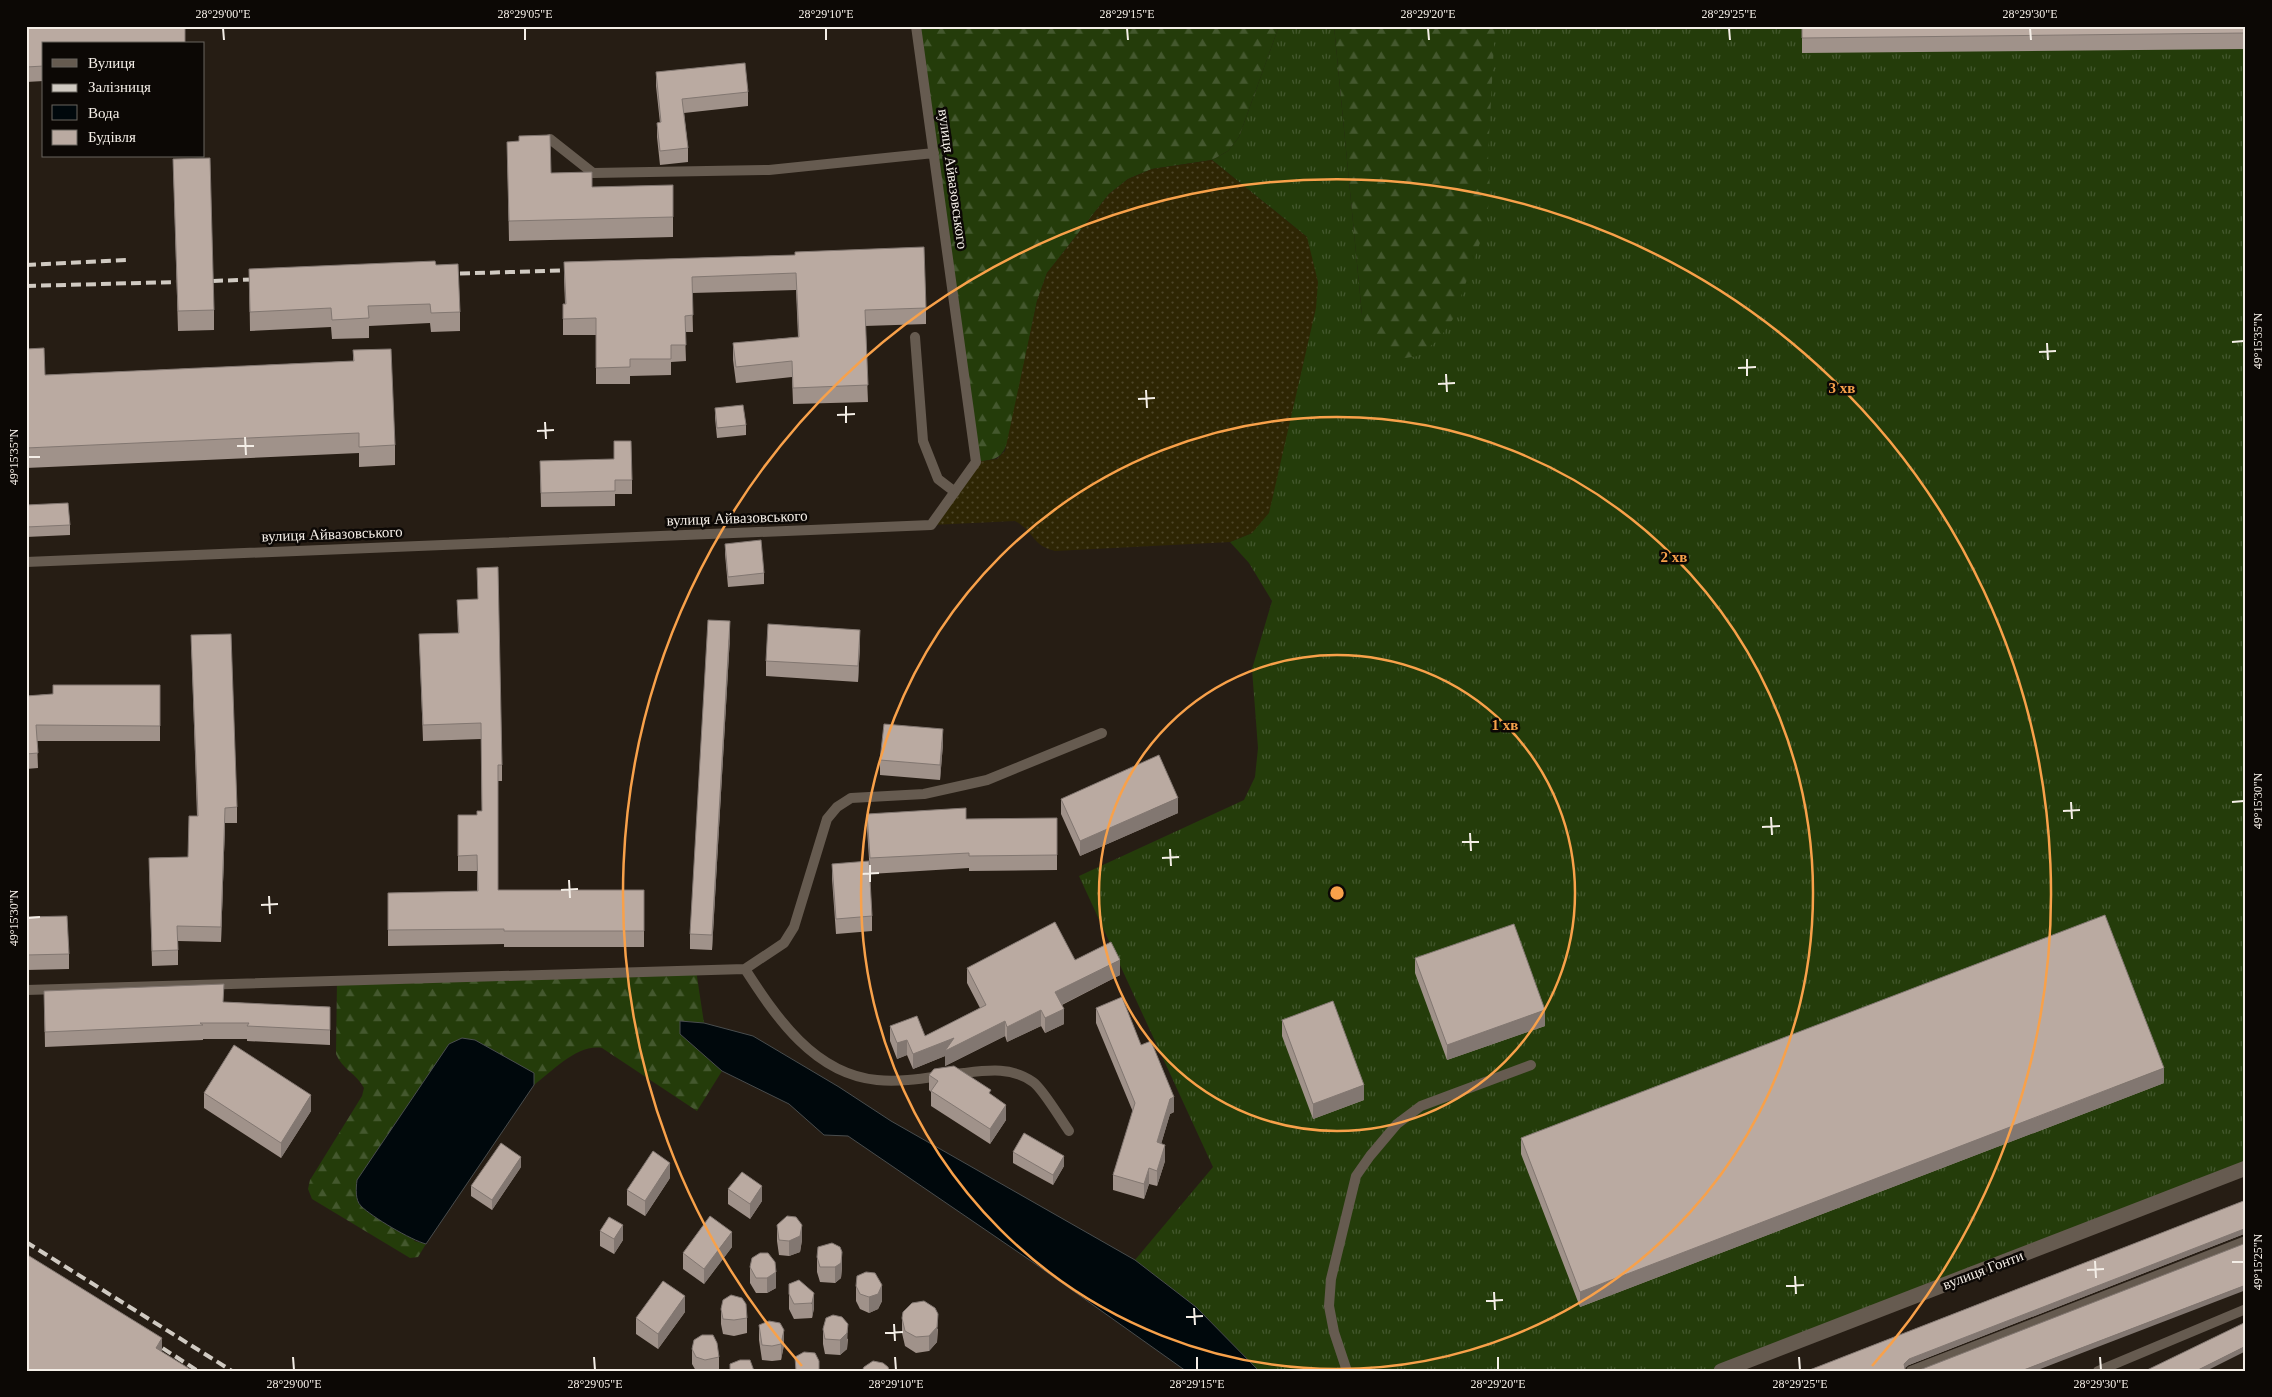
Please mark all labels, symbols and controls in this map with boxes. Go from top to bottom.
text: 28°29'00"E [195,7,251,21]
text: 28°29'05"E [497,7,553,21]
text: 28°29'10"E [798,7,854,21]
text: 28°29'15"E [1099,7,1155,21]
text: 28°29'20"E [1400,7,1456,21]
text: 28°29'25"E [1701,7,1757,21]
text: 28°29'30"E [2002,7,2058,21]
legend [42,42,205,158]
text: Вулиця [88,55,135,71]
text: Залізниця [88,79,151,95]
text: Вода [88,105,120,121]
street label: вулиця Айвазовського [935,108,971,250]
text: Будівля [88,129,136,145]
text: 49°15'35"N [2251,312,2265,369]
text: 3 хв [1829,380,1855,396]
text: 49°15'35"N [7,428,21,485]
street label: вулиця Айвазовського [666,508,808,528]
street label: вулиця Айвазовського [261,524,403,544]
text: 2 хв [1661,549,1687,565]
text: 1 хв [1492,717,1518,733]
text: 49°15'30"N [2251,772,2265,829]
centre of rings [1328,884,1346,902]
text: 49°15'30"N [7,889,21,946]
text: 49°15'25"N [2251,1233,2265,1290]
street label: вулиця Гонти [1940,1247,2026,1293]
text: 28°29'00"E [266,1377,322,1391]
text: 28°29'05"E [567,1377,623,1391]
text: 28°29'10"E [868,1377,924,1391]
text: 28°29'15"E [1169,1377,1225,1391]
text: 28°29'20"E [1470,1377,1526,1391]
text: 28°29'25"E [1772,1377,1828,1391]
text: 28°29'30"E [2073,1377,2129,1391]

